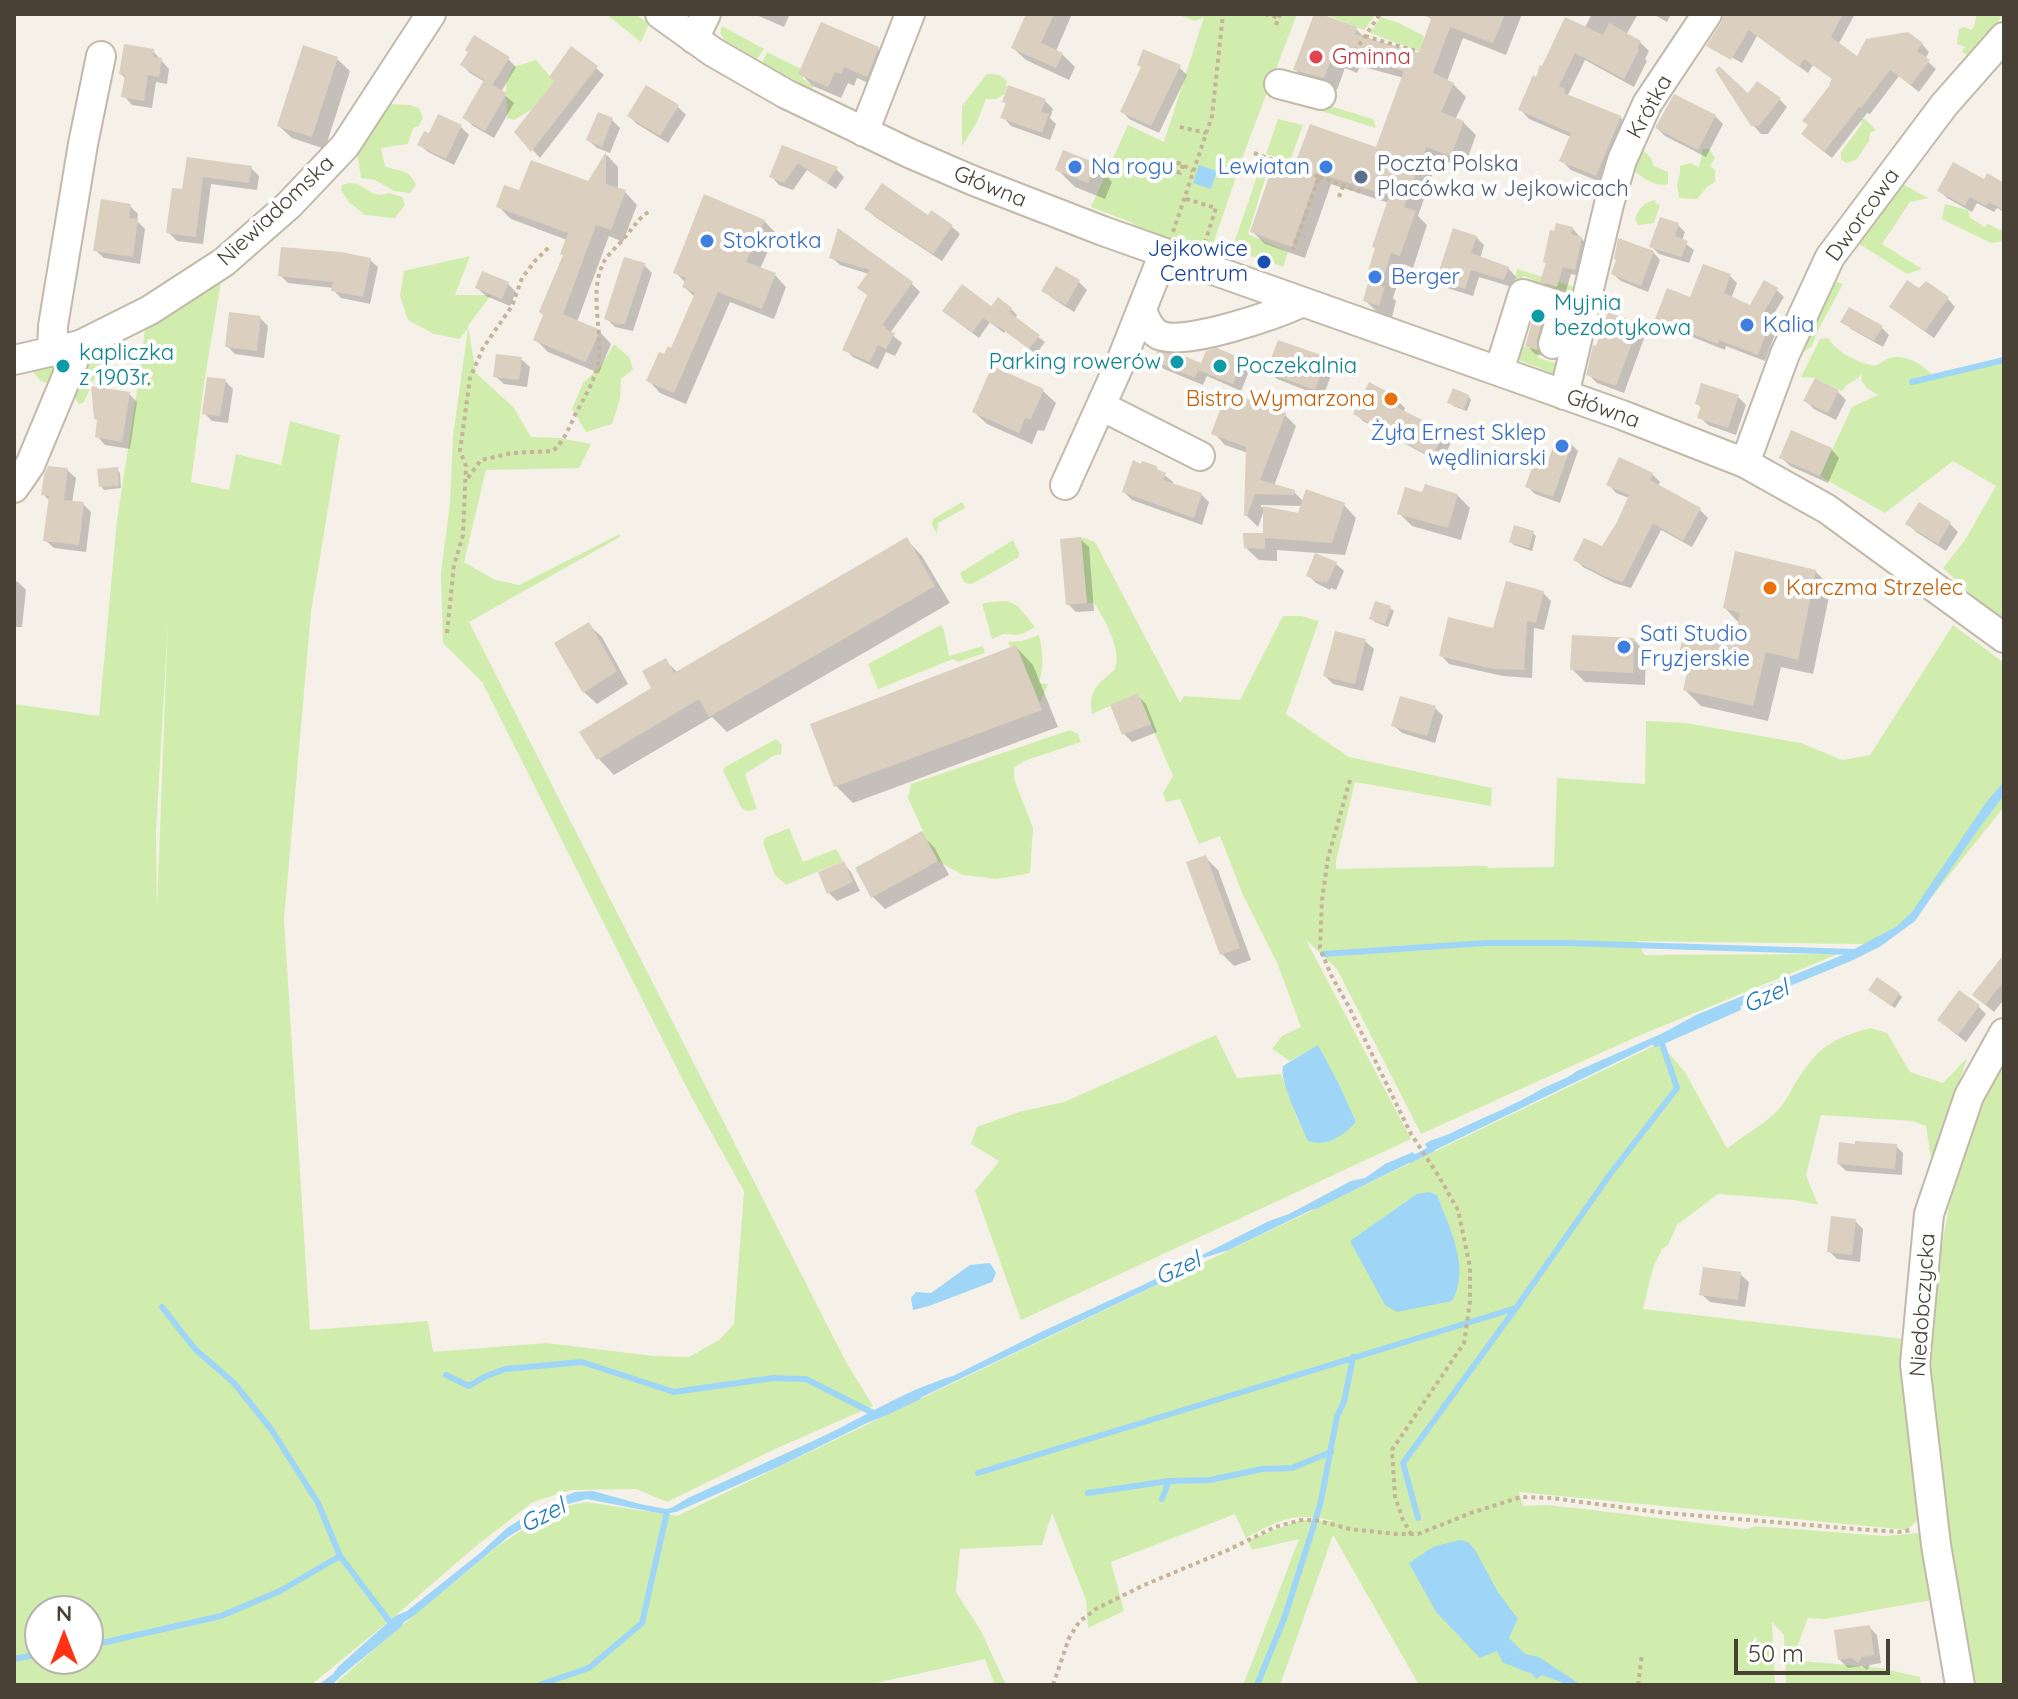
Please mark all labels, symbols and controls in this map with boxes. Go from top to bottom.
place label: Gminna [1332,44,1411,70]
marker: Gminna [1307,48,1325,66]
street label: Krótka [1622,70,1678,144]
street label: Niewiadomska [212,150,340,272]
place label: Poczta Polska Placówka w Jejkowicach [1377,151,1629,202]
place label: Na rogu [1091,154,1174,180]
place label: Lewiatan [1218,154,1310,180]
marker: Na rogu [1066,158,1084,176]
marker: Lewiatan [1317,158,1335,176]
street label: Główna [950,160,1030,214]
street label: Dworcowa [1820,163,1906,267]
marker: Poczta Polska Placówka w Jejkowicach [1352,168,1370,186]
place label: Stokrotka [723,228,822,254]
marker: Stokrotka [698,232,716,250]
place label: Jejkowice Centrum [1147,236,1248,288]
marker: Jejkowice Centrum [1255,253,1273,271]
place label: Berger [1391,264,1460,290]
marker: Berger [1366,268,1384,286]
place label: Myjnia bezdotykowa [1554,290,1691,342]
marker: Myjnia bezdotykowa [1529,307,1547,325]
place label: Kalia [1763,312,1814,338]
marker: Kalia [1738,316,1756,334]
place label: kapliczka z 1903r. [79,340,174,392]
place label: Parking rowerów [989,349,1161,375]
marker: Parking rowerów [1168,353,1186,371]
place label: Poczekalnia [1236,353,1357,379]
marker: kapliczka z 1903r. [54,357,72,375]
marker: Poczekalnia [1211,357,1229,375]
street label: Główna [1563,384,1643,434]
place label: Bistro Wymarzona [1186,386,1375,412]
marker: Bistro Wymarzona [1382,390,1400,408]
place label: Żyła Ernest Sklep wędliniarski [1370,420,1546,472]
marker: Żyła Ernest Sklep wędliniarski [1553,437,1571,455]
place label: Karczma Strzelec [1786,575,1963,601]
marker: Karczma Strzelec [1761,579,1779,597]
place label: Sati Studio Fryzjerskie [1640,621,1750,672]
marker: Sati Studio Fryzjerskie [1615,638,1633,656]
water label: Gzel [1739,974,1793,1020]
street label: Niedobczycka [1905,1232,1941,1378]
water label: Gzel [1151,1246,1205,1292]
water label: Gzel [516,1492,570,1540]
north arrow [24,1595,104,1675]
text: N [56,1599,72,1627]
scale bar [1738,1623,1894,1673]
text: 50 m [1748,1638,1804,1668]

